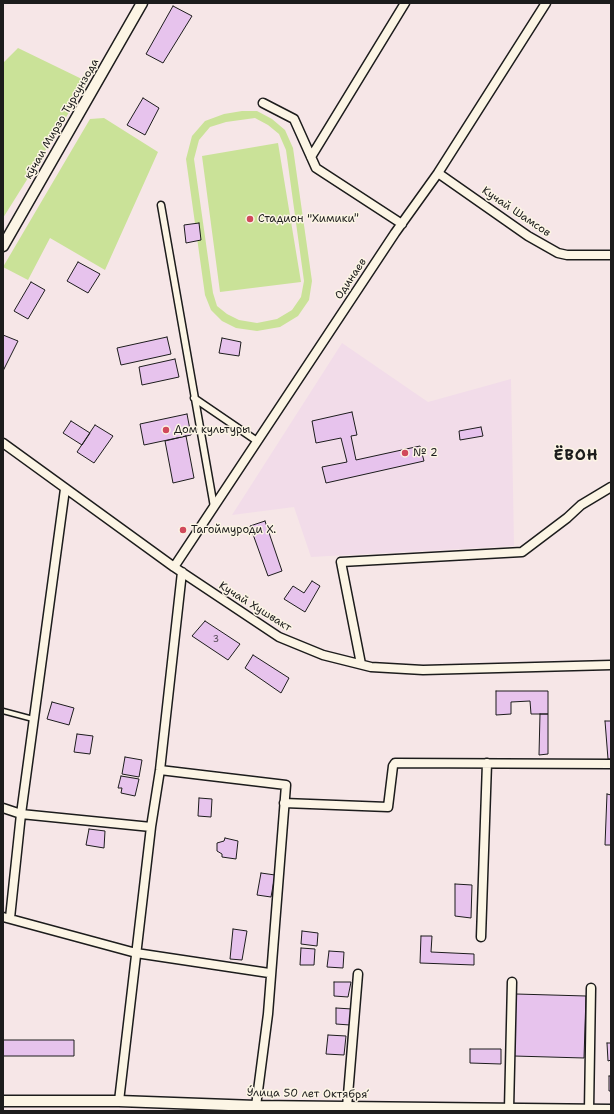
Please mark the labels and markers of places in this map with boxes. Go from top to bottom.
place label: Стадион "Химики" [258,212,359,226]
marker: Стадион "Химики" [245,214,255,224]
place label: Дом культуры [174,423,250,437]
marker: Дом культуры [161,425,171,435]
place label: № 2 [413,446,438,460]
marker: № 2 [400,448,410,458]
place label: Тагоймуроди Х. [191,523,276,537]
marker: Тагоймуроди Х. [178,525,188,535]

